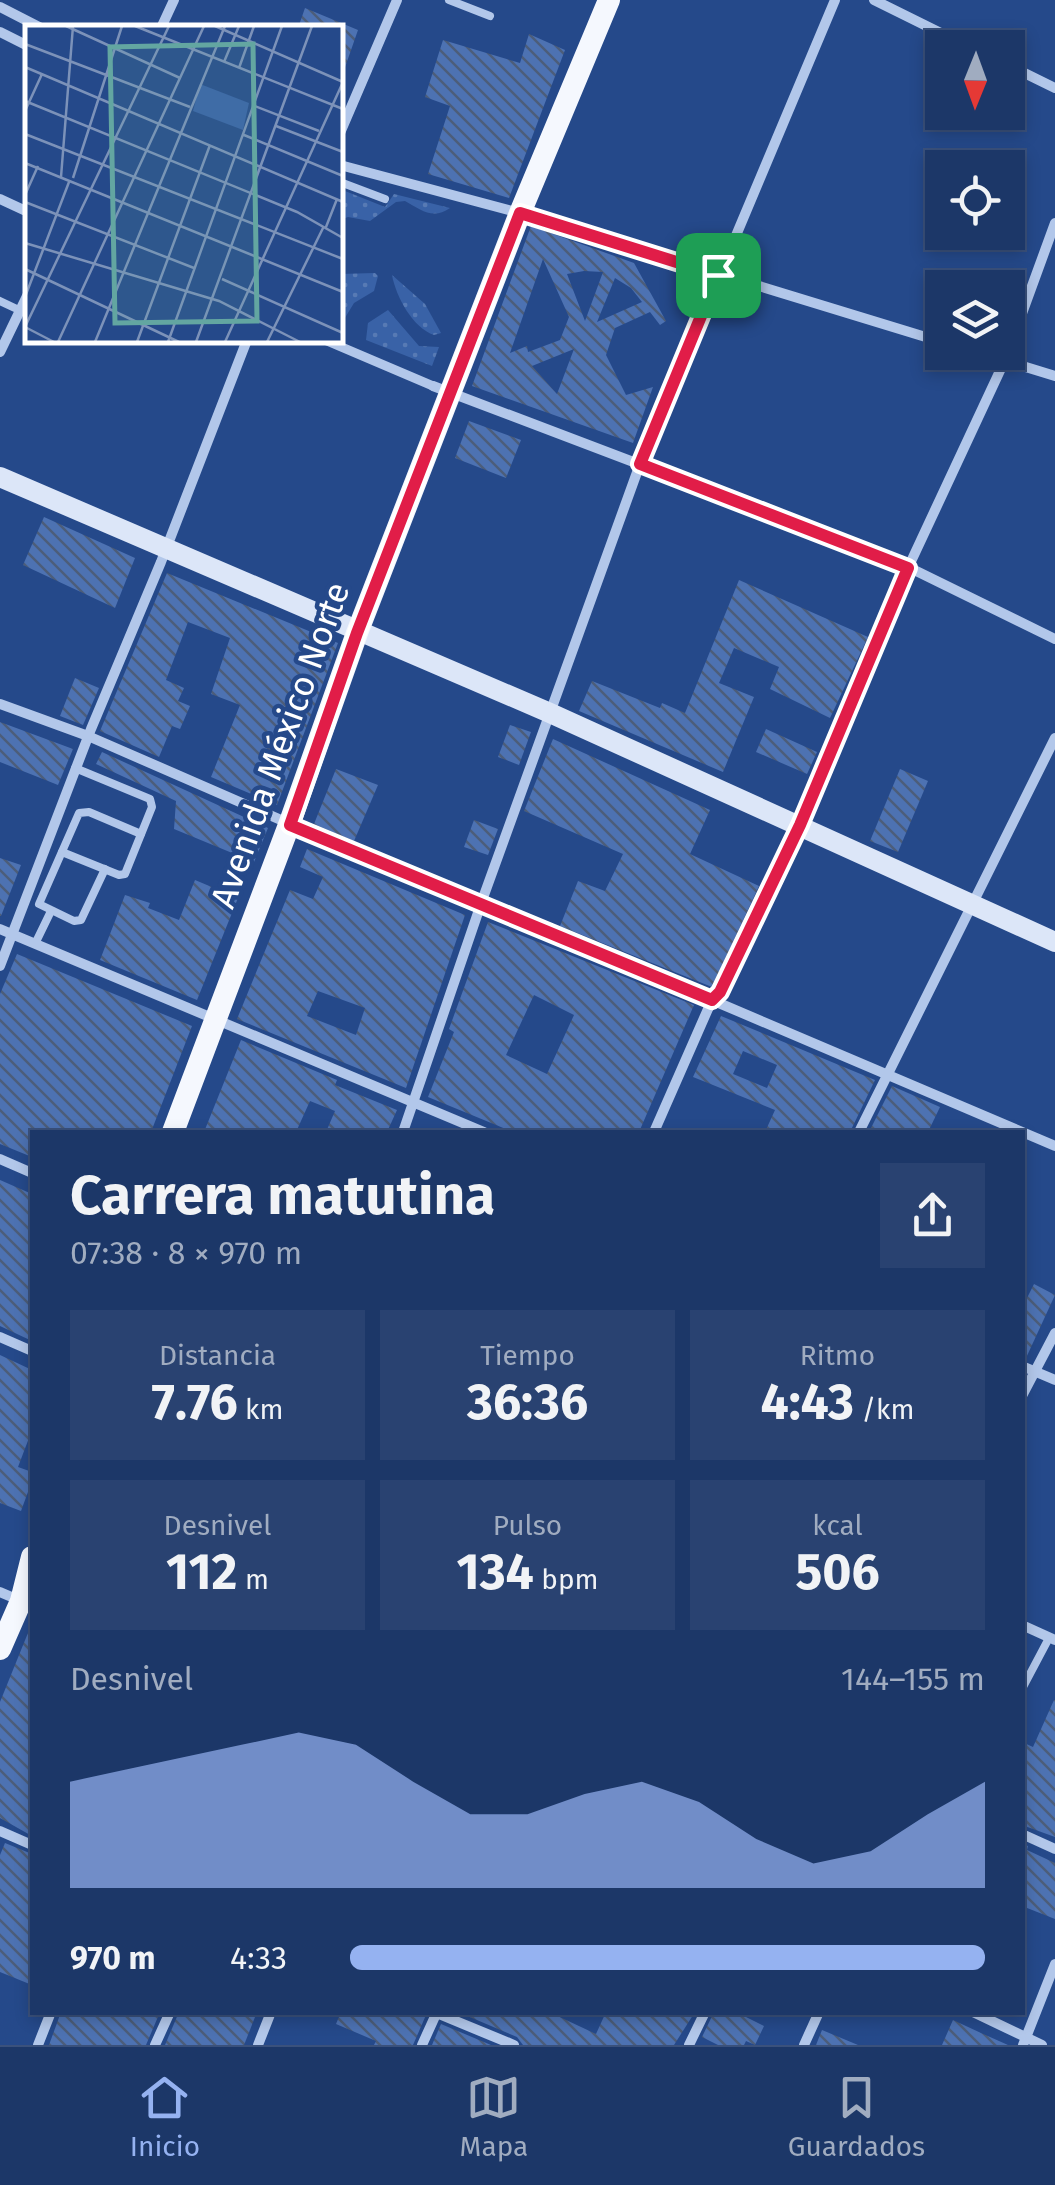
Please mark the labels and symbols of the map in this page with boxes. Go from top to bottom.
inset map [25,25,342,342]
north arrow [925,30,1025,130]
pin [676,233,761,318]
street label: Avenida México Norte [202,576,358,914]

